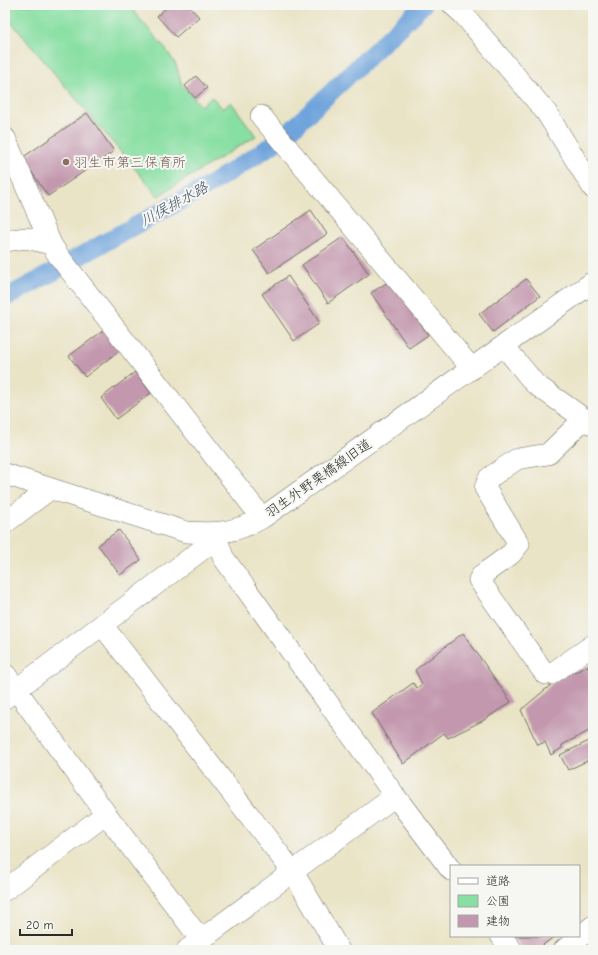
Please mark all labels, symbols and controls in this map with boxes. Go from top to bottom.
place label: 羽生市第三保育所 [74,154,186,171]
marker: 羽生市第三保育所 [61,157,71,167]
water label: 川俣排水路 [137,177,212,230]
street label: 羽生外野栗橋線旧道 [262,435,375,522]
legend [450,865,580,937]
text: 道路 [486,874,510,888]
text: 公園 [486,894,510,908]
scale bar [20,911,72,937]
text: 建物 [486,914,510,928]
text: 20 m [26,918,54,932]

